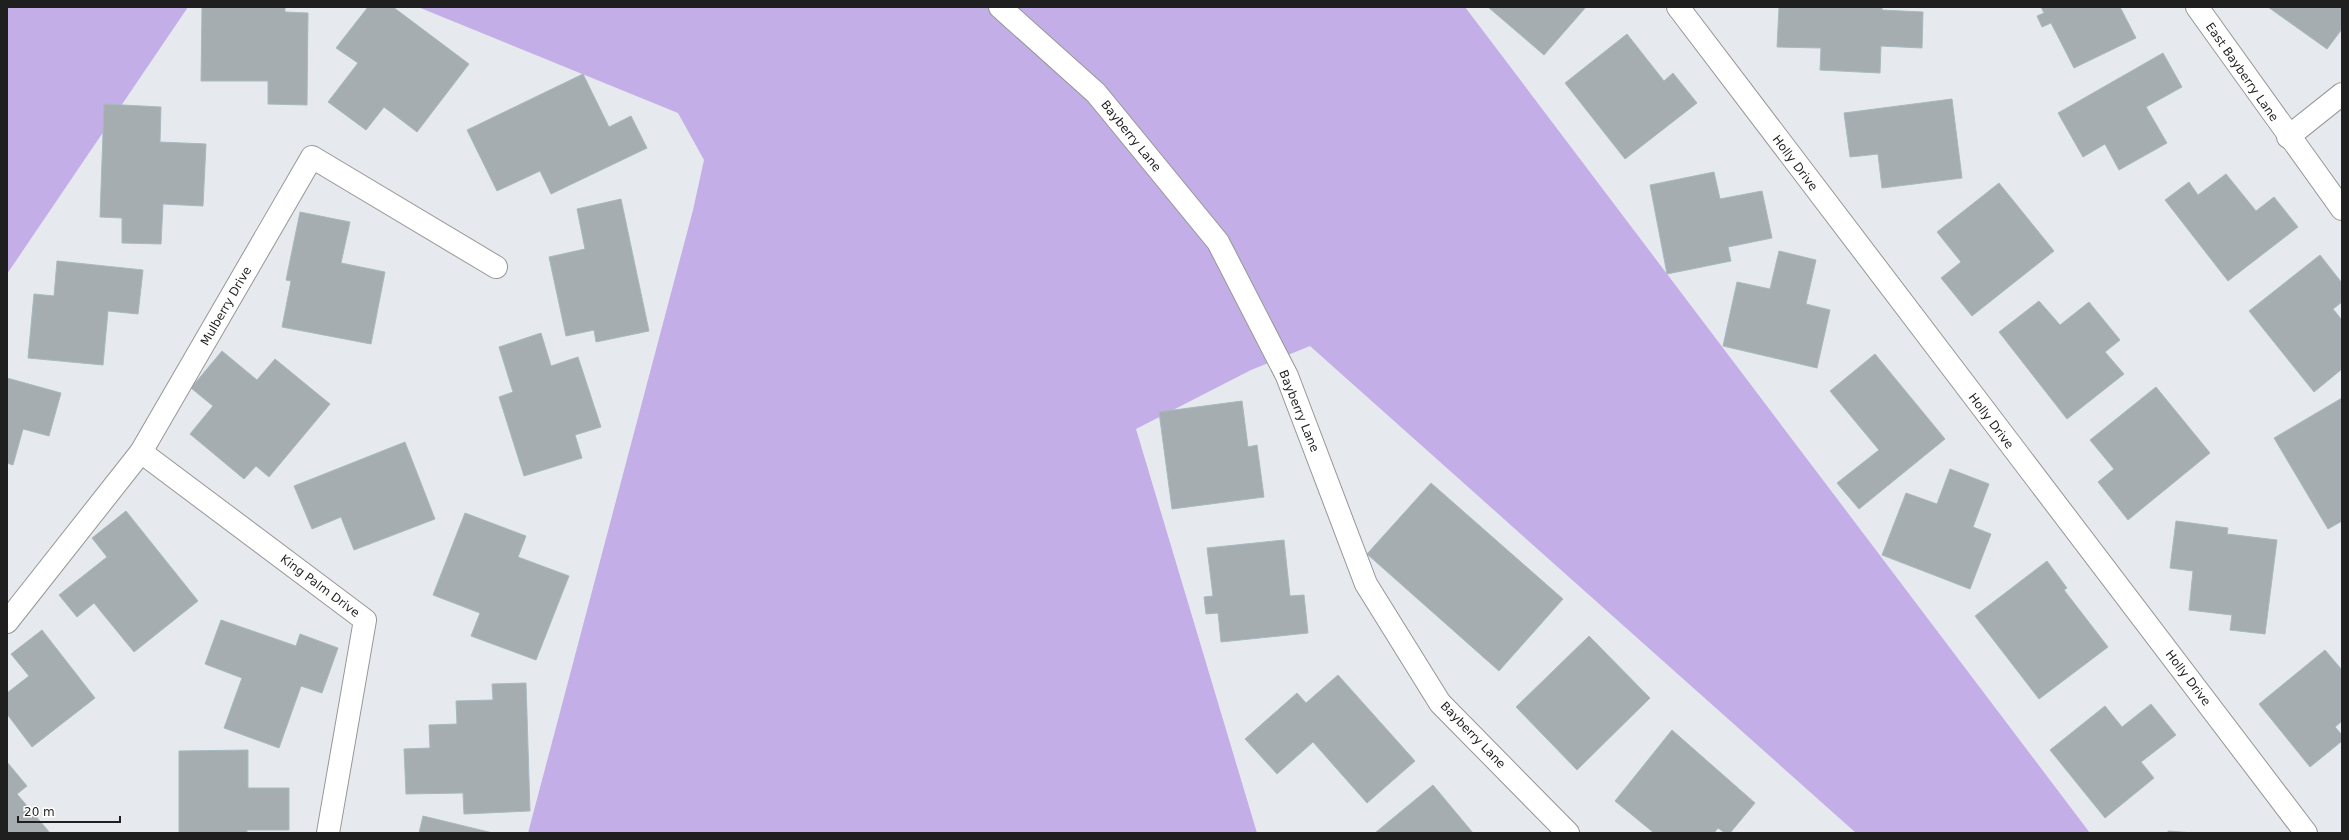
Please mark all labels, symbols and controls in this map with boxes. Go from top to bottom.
street label: East Bayberry Lane [2203,20,2281,124]
street label: Bayberry Lane [1098,98,1164,174]
street label: Holly Drive [1770,132,1820,194]
street label: Mulberry Drive [198,264,254,348]
street label: Bayberry Lane [1276,368,1322,454]
street label: Holly Drive [1966,390,2016,452]
street label: King Palm Drive [278,552,362,620]
street label: Holly Drive [2163,647,2213,709]
street label: Bayberry Lane [1438,699,1508,771]
scale bar [18,798,120,824]
text: 20 m [24,805,55,819]

